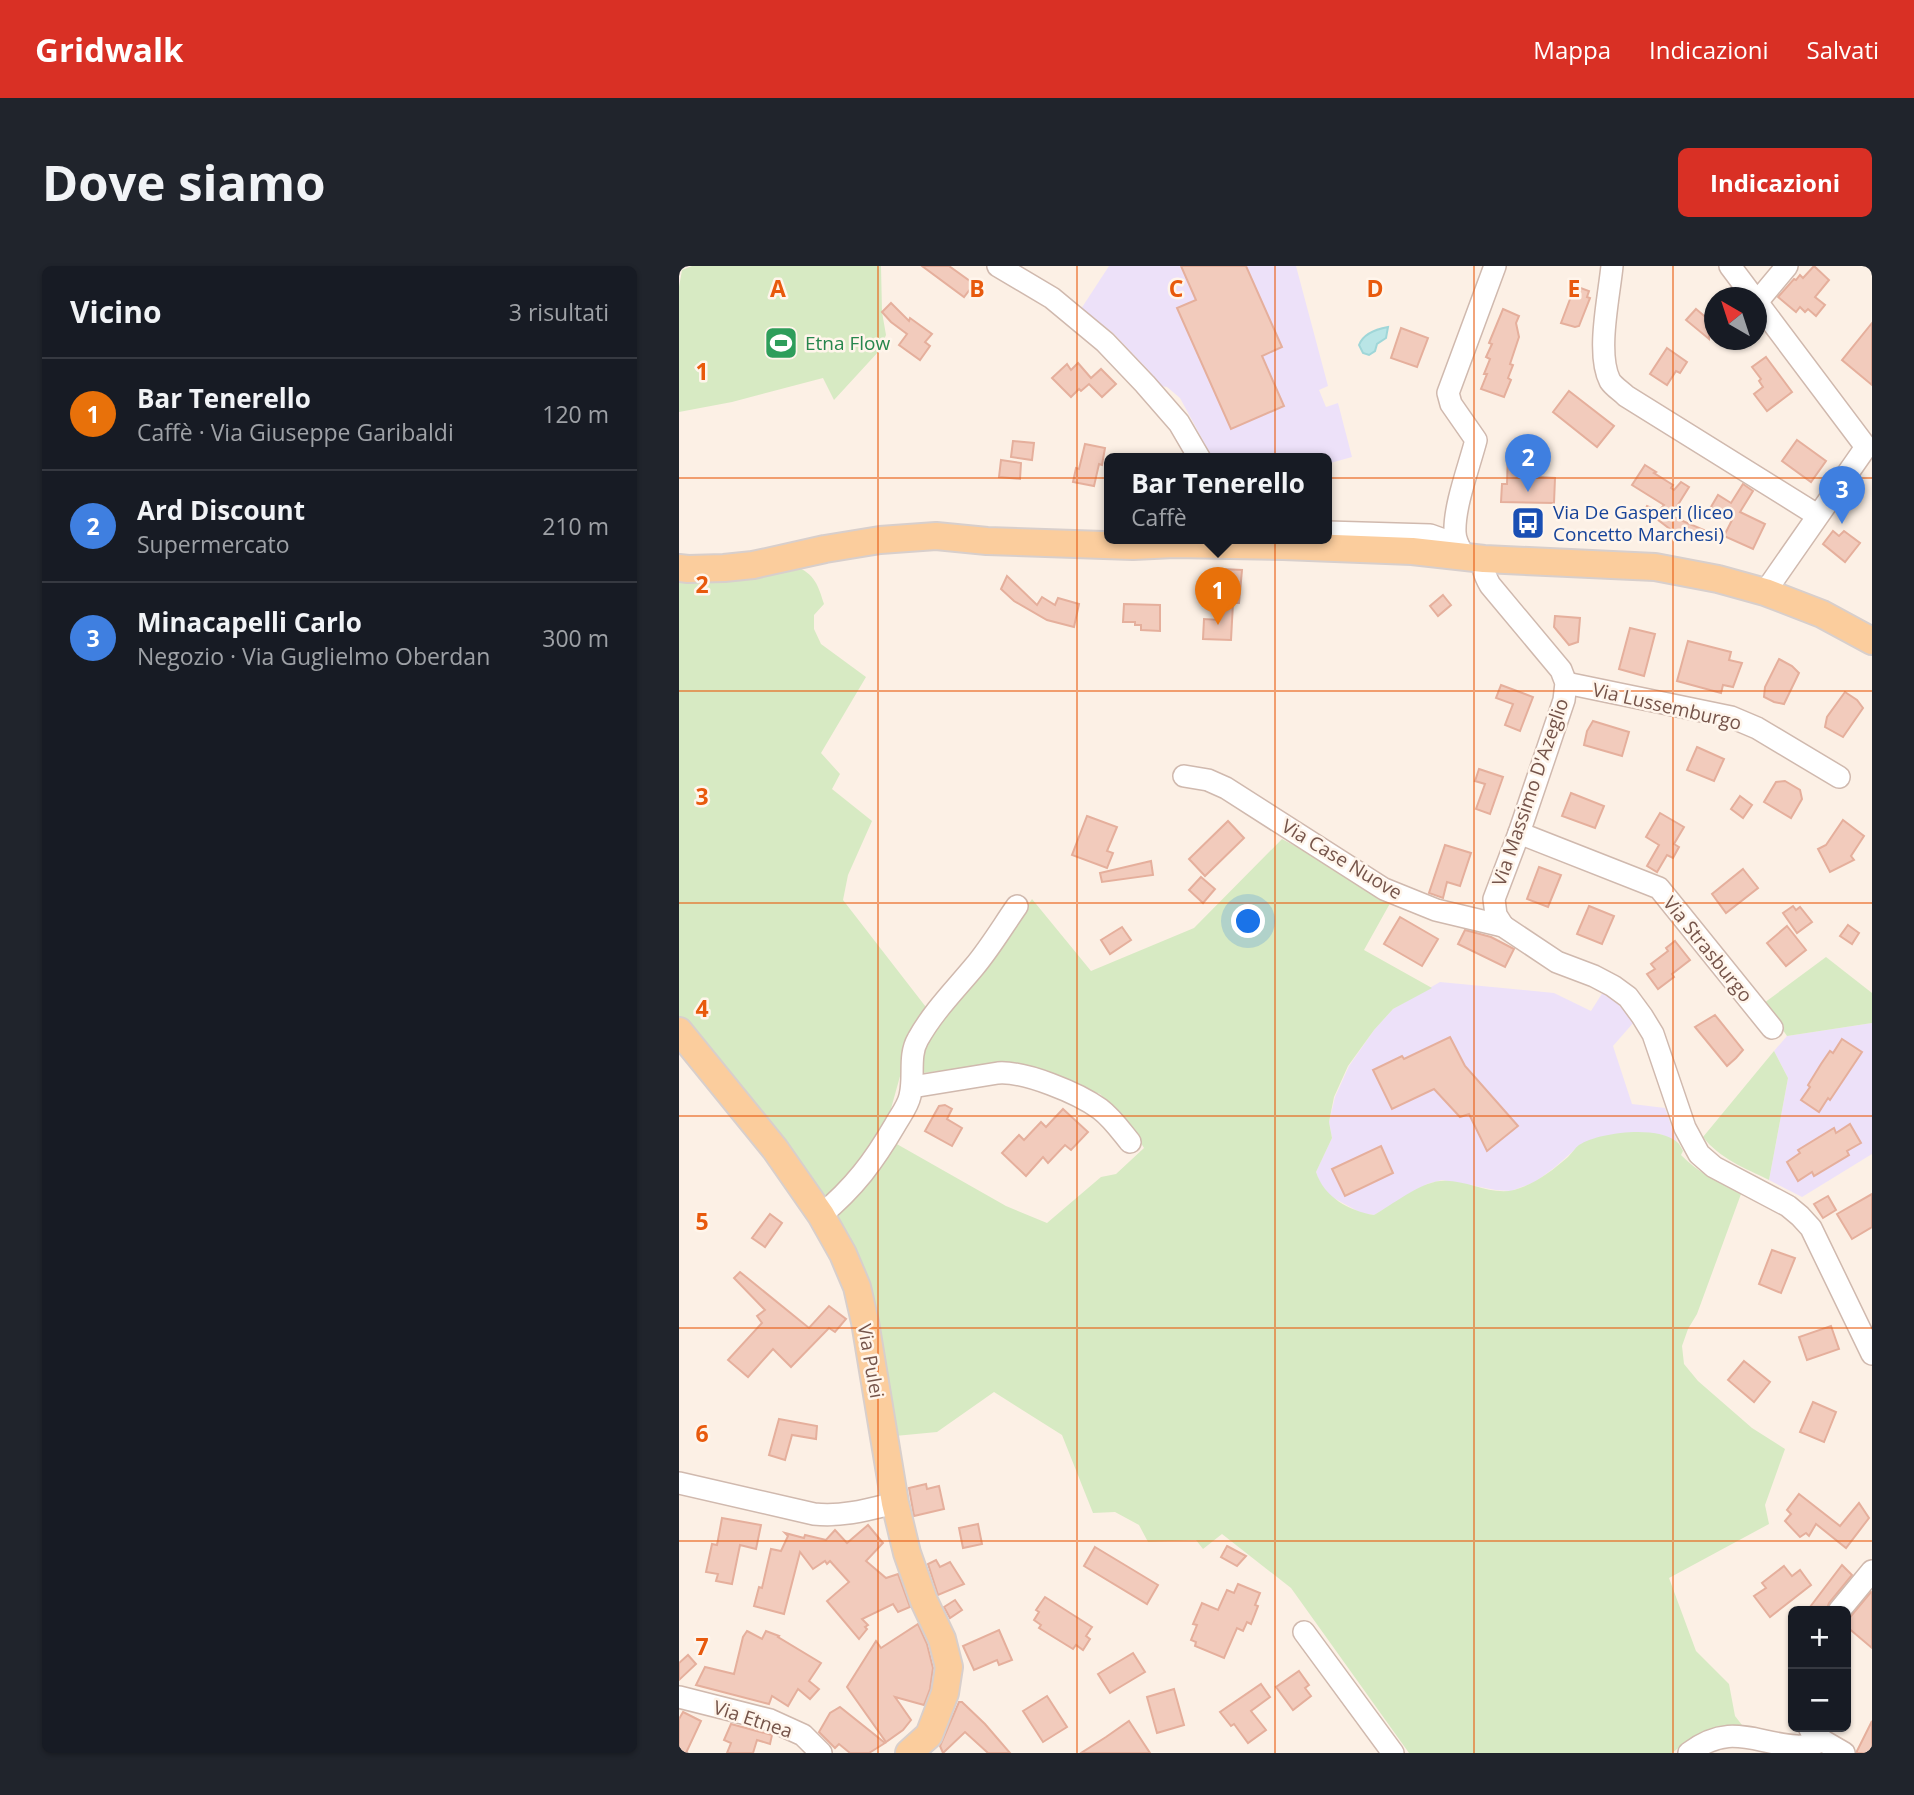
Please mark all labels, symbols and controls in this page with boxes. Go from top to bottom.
text: Gridwalk [35,27,184,72]
text: Mappa [1533,33,1611,66]
text: Indicazioni [1649,33,1769,66]
text: Salvati [1807,33,1879,66]
button: Indicazioni [1678,148,1872,217]
text: Dove siamo [42,149,326,215]
text: A [770,272,786,304]
text: B [969,272,985,304]
text: C [1169,272,1183,304]
text: D [1366,272,1384,304]
text: E [1568,272,1580,304]
north arrow [1704,287,1767,350]
text: Vicino [70,291,162,332]
text: 3 risultati [509,296,609,328]
sports icon: Etna Flow [762,324,800,362]
place label: Etna Flow [805,330,891,356]
text: 1 [695,355,709,387]
text: Bar Tenerello [137,380,311,416]
text: 1 [86,398,100,430]
text: 120 m [542,398,609,430]
text: Caffè · Via Giuseppe Garibaldi [137,416,454,448]
pin: 2 [1505,434,1551,492]
popup [1104,453,1332,544]
text: Bar Tenerello [1131,465,1305,501]
pin: 3 [1819,466,1865,524]
text: Ard Discount [137,492,305,528]
place label: Via De Gasperi (liceo Concetto Marchesi) [1553,499,1734,547]
text: Caffè [1131,501,1187,533]
bus stop icon: Via De Gasperi (liceo Concetto Marchesi) [1509,504,1547,542]
text: 2 [86,510,100,542]
text: 210 m [542,510,609,542]
text: Supermercato [137,528,290,560]
pin: 1 [1195,567,1241,625]
text: 2 [695,568,709,600]
text: Minacapelli Carlo [137,604,362,640]
text: 3 [86,622,100,654]
text: 300 m [542,622,609,654]
text: Negozio · Via Guglielmo Oberdan [137,640,490,672]
street label: Via Lussemburgo [1590,676,1744,736]
street label: Via Massimo D'Azeglio [1486,695,1574,889]
text: 3 [695,780,709,812]
street label: Via Case Nuove [1277,813,1407,905]
street label: Via Strasburgo [1657,891,1759,1007]
your location [1231,904,1265,938]
text: 4 [695,992,709,1024]
text: 5 [695,1205,709,1237]
street label: Via Pulei [852,1322,890,1400]
text: 6 [695,1417,709,1449]
map controls [1788,1606,1851,1732]
button: + [1788,1606,1851,1669]
text: 7 [695,1630,709,1662]
button: − [1788,1669,1851,1732]
street label: Via Etnea [710,1694,796,1744]

